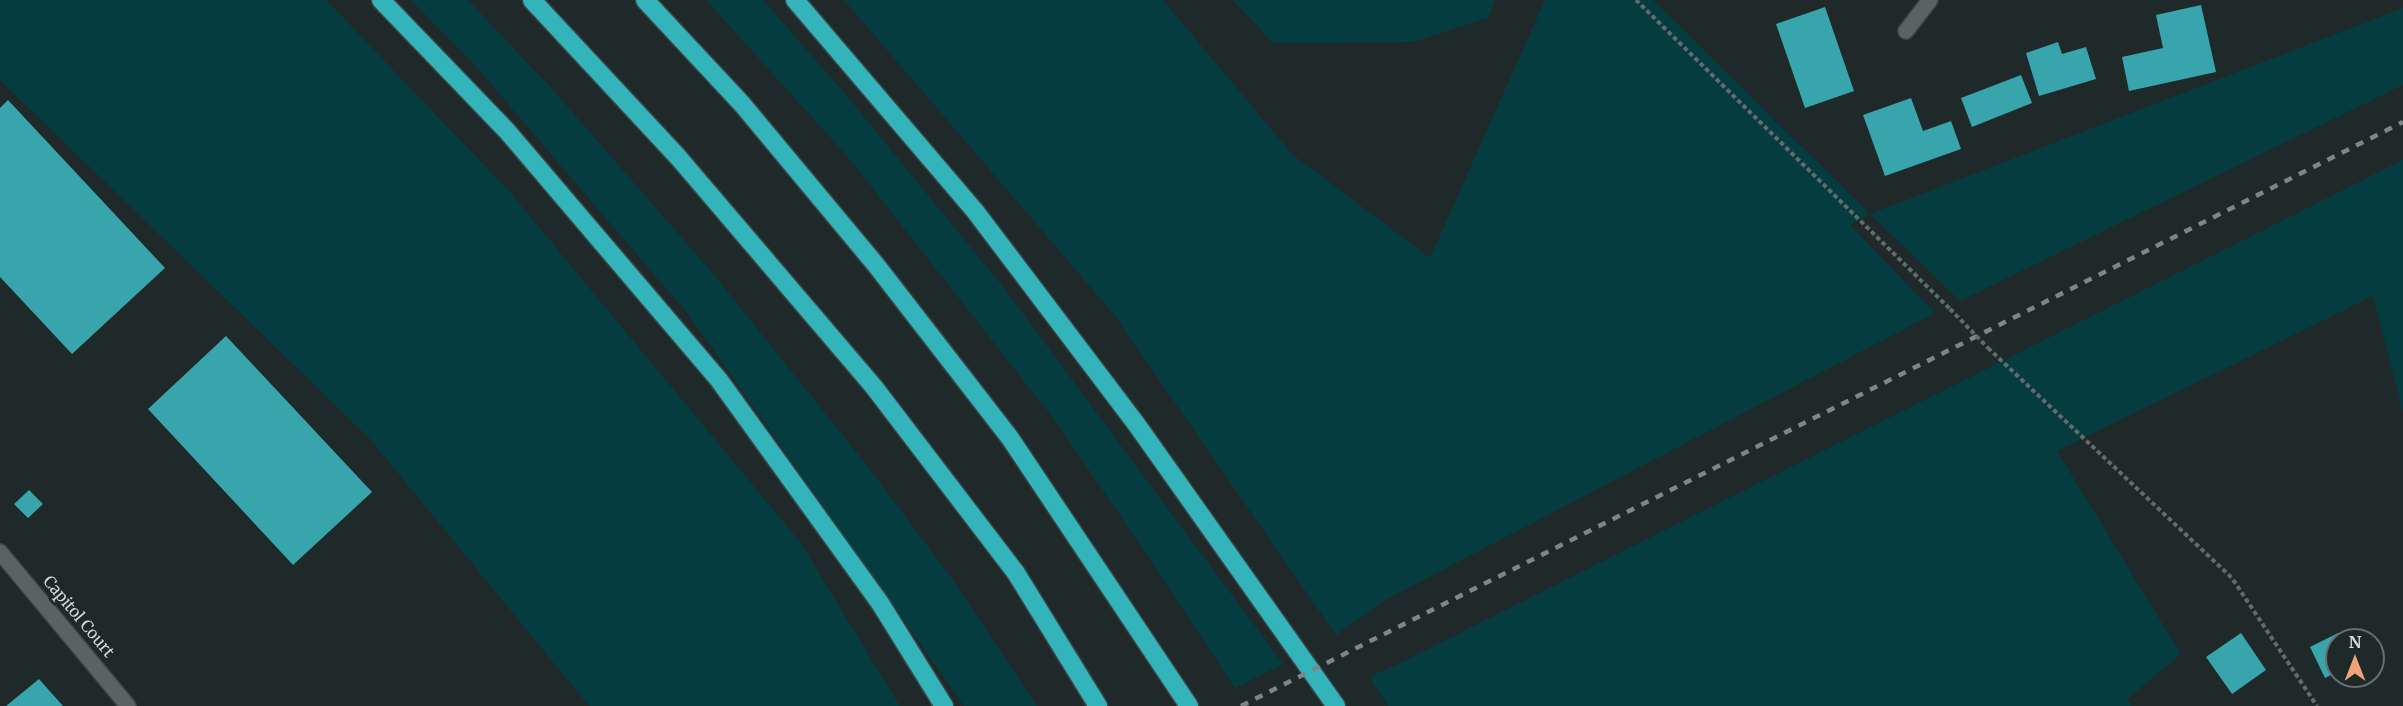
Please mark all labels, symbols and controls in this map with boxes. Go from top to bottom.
street label: Capitol Court [38,572,118,662]
north arrow [2325,628,2385,688]
text: N [2349,632,2361,652]

